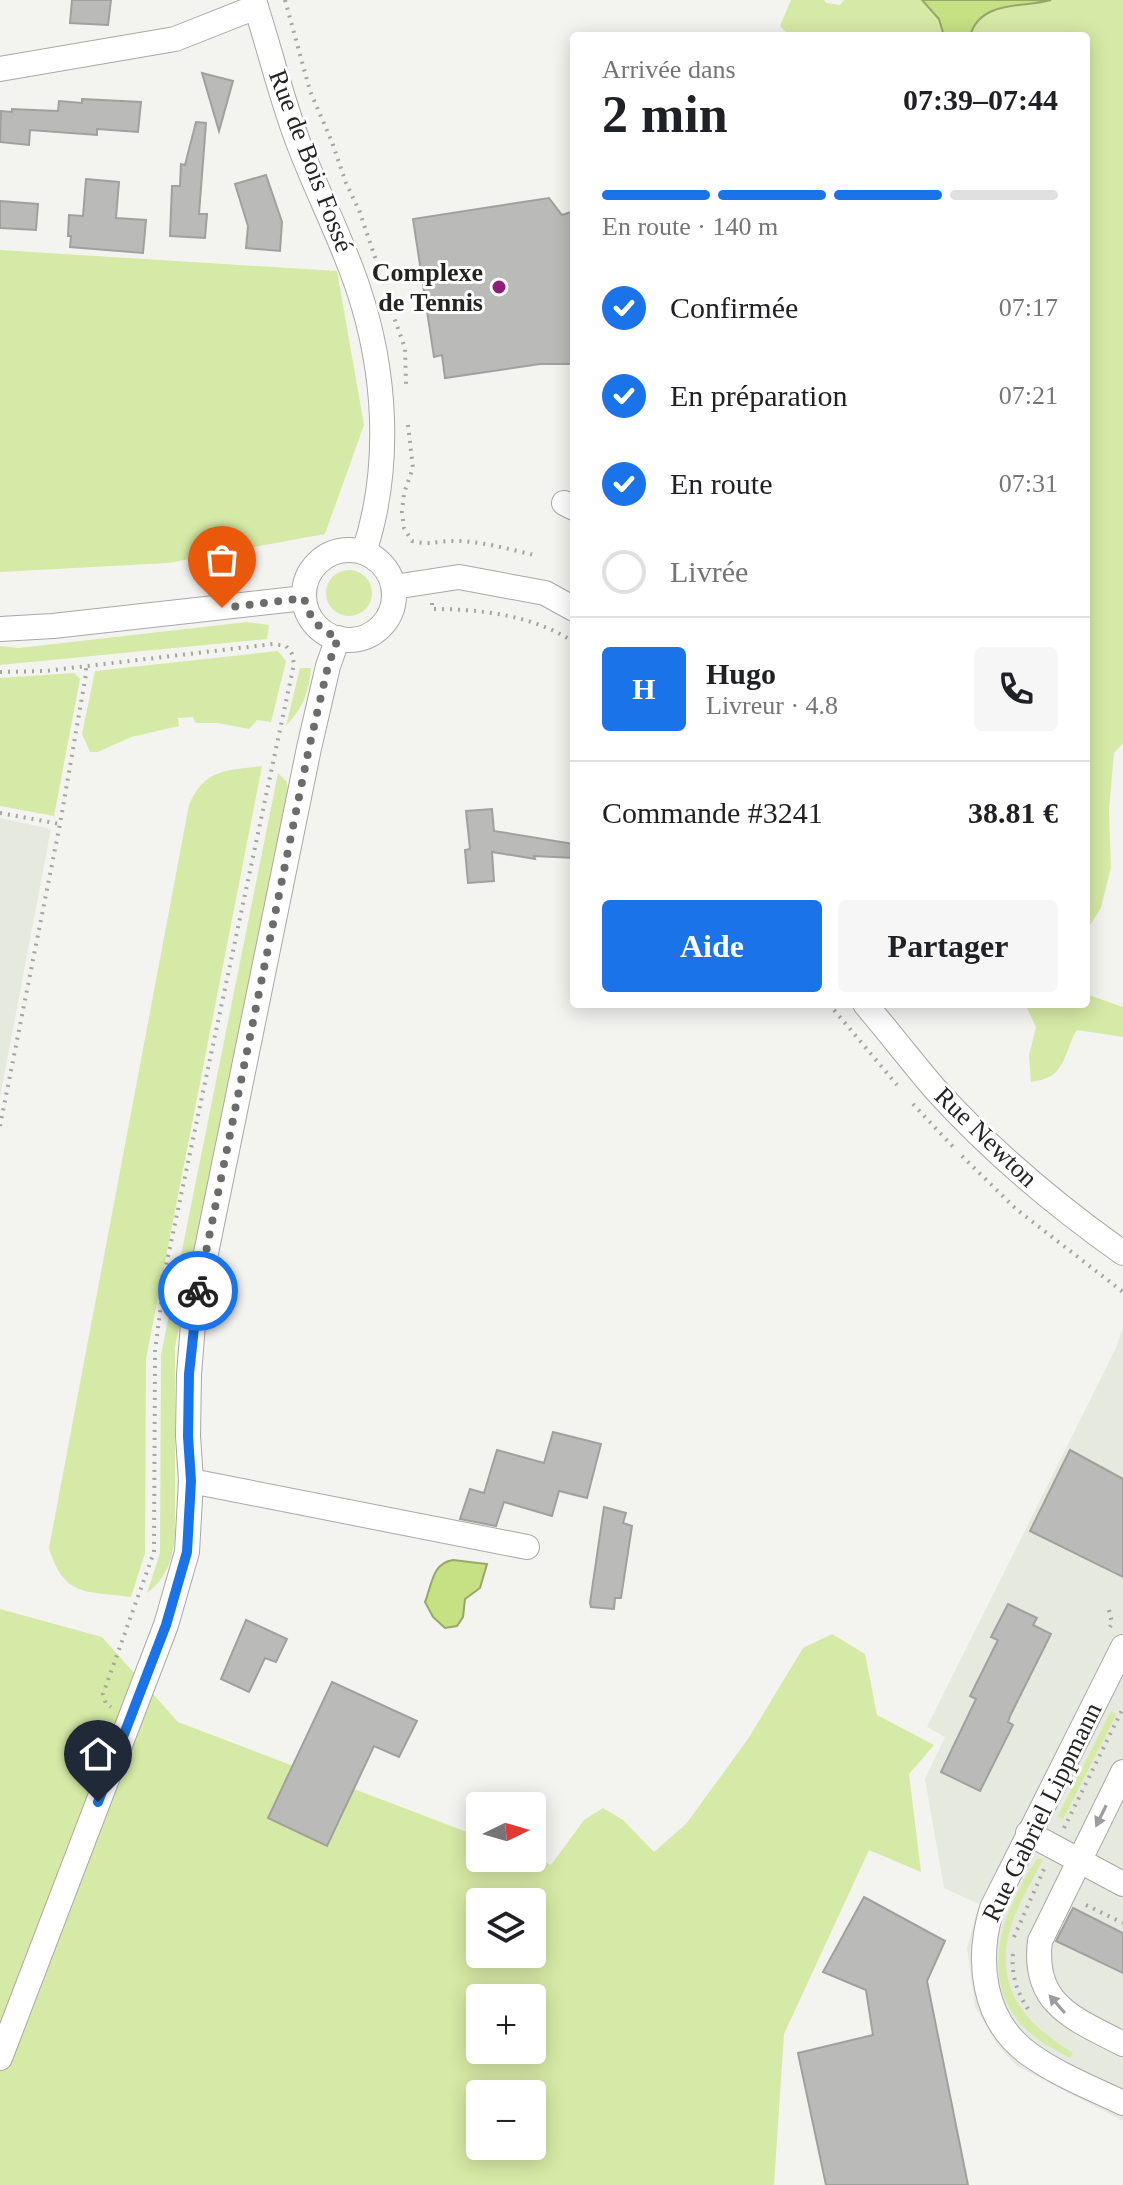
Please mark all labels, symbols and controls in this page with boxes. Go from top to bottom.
text: Arrivée dans [602,55,736,84]
street label: Rue de Bois Fossé [263,66,359,256]
text: 07:39–07:44 [903,83,1058,116]
text: 2 min [602,86,728,143]
text: En route · 140 m [602,212,778,241]
place label: Complexe de Tennis [372,258,483,317]
marker: Complexe de Tennis [490,278,508,296]
icon: check [602,286,646,330]
text: Confirmée [670,291,798,324]
text: 07:17 [999,293,1058,322]
icon: check [602,374,646,418]
text: En préparation [670,379,847,412]
text: 07:21 [999,381,1058,410]
icon: check [602,462,646,506]
text: En route [670,467,772,500]
text: 07:31 [999,469,1058,498]
pin [188,526,256,608]
icon: bag [200,538,244,582]
text: Livrée [670,555,748,588]
button: phone [974,647,1058,731]
text: Hugo [706,657,776,690]
text: H [632,672,656,705]
text: Livreur · 4.8 [706,691,838,720]
text: Commande #3241 [602,796,823,829]
text: 38.81 € [968,796,1058,829]
button: Aide [602,900,822,992]
button: Partager [838,900,1058,992]
street label: Rue Newton [929,1081,1043,1193]
courier [158,1251,238,1331]
icon: bike [176,1269,220,1313]
street label: Rue Gabriel Lippmann [976,1698,1108,1926]
pin [64,1720,132,1802]
icon: home [76,1732,120,1776]
north arrow [466,1792,546,1872]
map controls [466,1792,546,2160]
one-way arrow [1094,1805,1108,1828]
button: layers [466,1888,546,1968]
button: + [466,1984,546,2064]
one-way arrow [1049,1994,1066,2014]
button: − [466,2080,546,2160]

